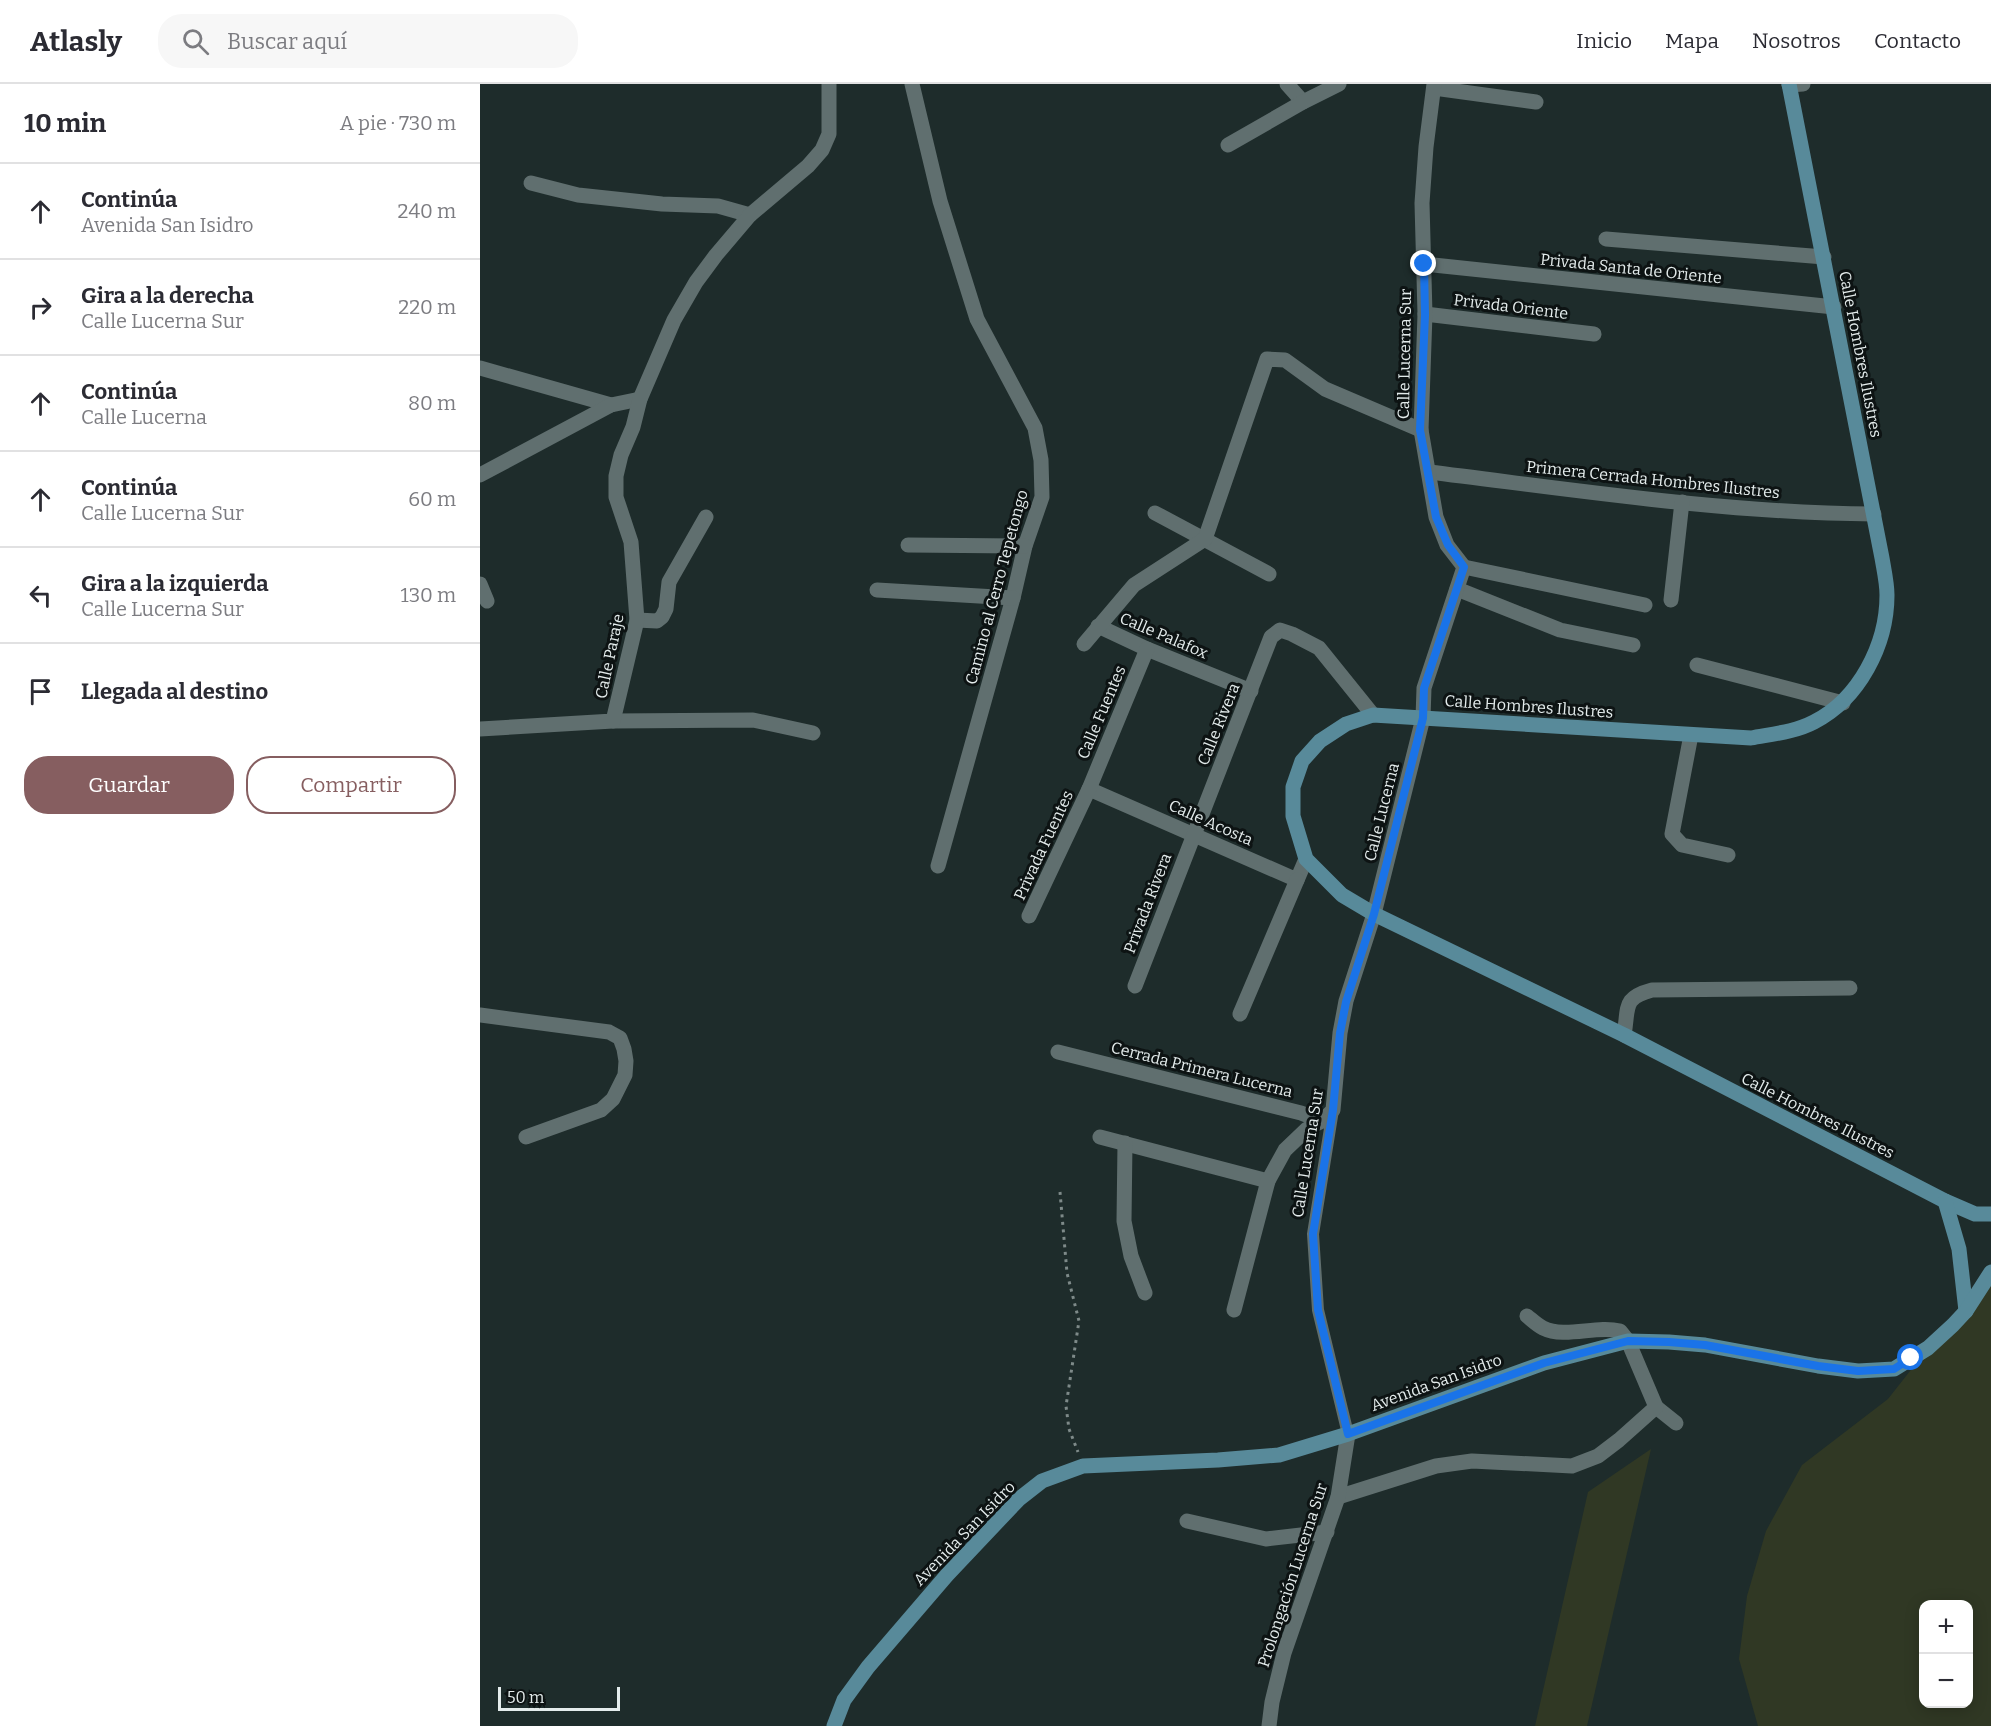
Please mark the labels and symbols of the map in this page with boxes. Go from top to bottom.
route end [1410,250,1436,276]
street label: Privada Santa de Oriente [1539,250,1723,287]
street label: Calle Hombres Ilustres [1835,269,1886,439]
street label: Calle Lucerna Sur [1394,289,1415,419]
street label: Privada Oriente [1453,290,1569,323]
street label: Primera Cerrada Hombres Ilustres [1525,457,1781,502]
street label: Camino al Cerro Tepetongo [961,488,1032,687]
street label: Calle Palafox [1117,608,1211,663]
street label: Calle Paraje [591,612,628,700]
street label: Calle Fuentes [1073,663,1130,762]
street label: Calle Rivera [1193,680,1244,768]
street label: Calle Hombres Ilustres [1444,691,1614,722]
street label: Calle Lucerna [1360,761,1403,863]
street label: Privada Fuentes [1010,788,1077,903]
street label: Calle Acosta [1166,795,1256,850]
street label: Privada Rivera [1120,850,1175,956]
street label: Cerrada Primera Lucerna [1109,1038,1295,1101]
street label: Calle Hombres Ilustres [1738,1069,1897,1162]
street label: Calle Lucerna Sur [1288,1087,1327,1219]
route start [1897,1344,1923,1370]
street label: Avenida San Isidro [1368,1350,1504,1415]
street label: Avenida San Isidro [910,1477,1019,1590]
street label: Prolongación Lucerna Sur [1254,1481,1331,1670]
scale bar [498,1684,620,1712]

